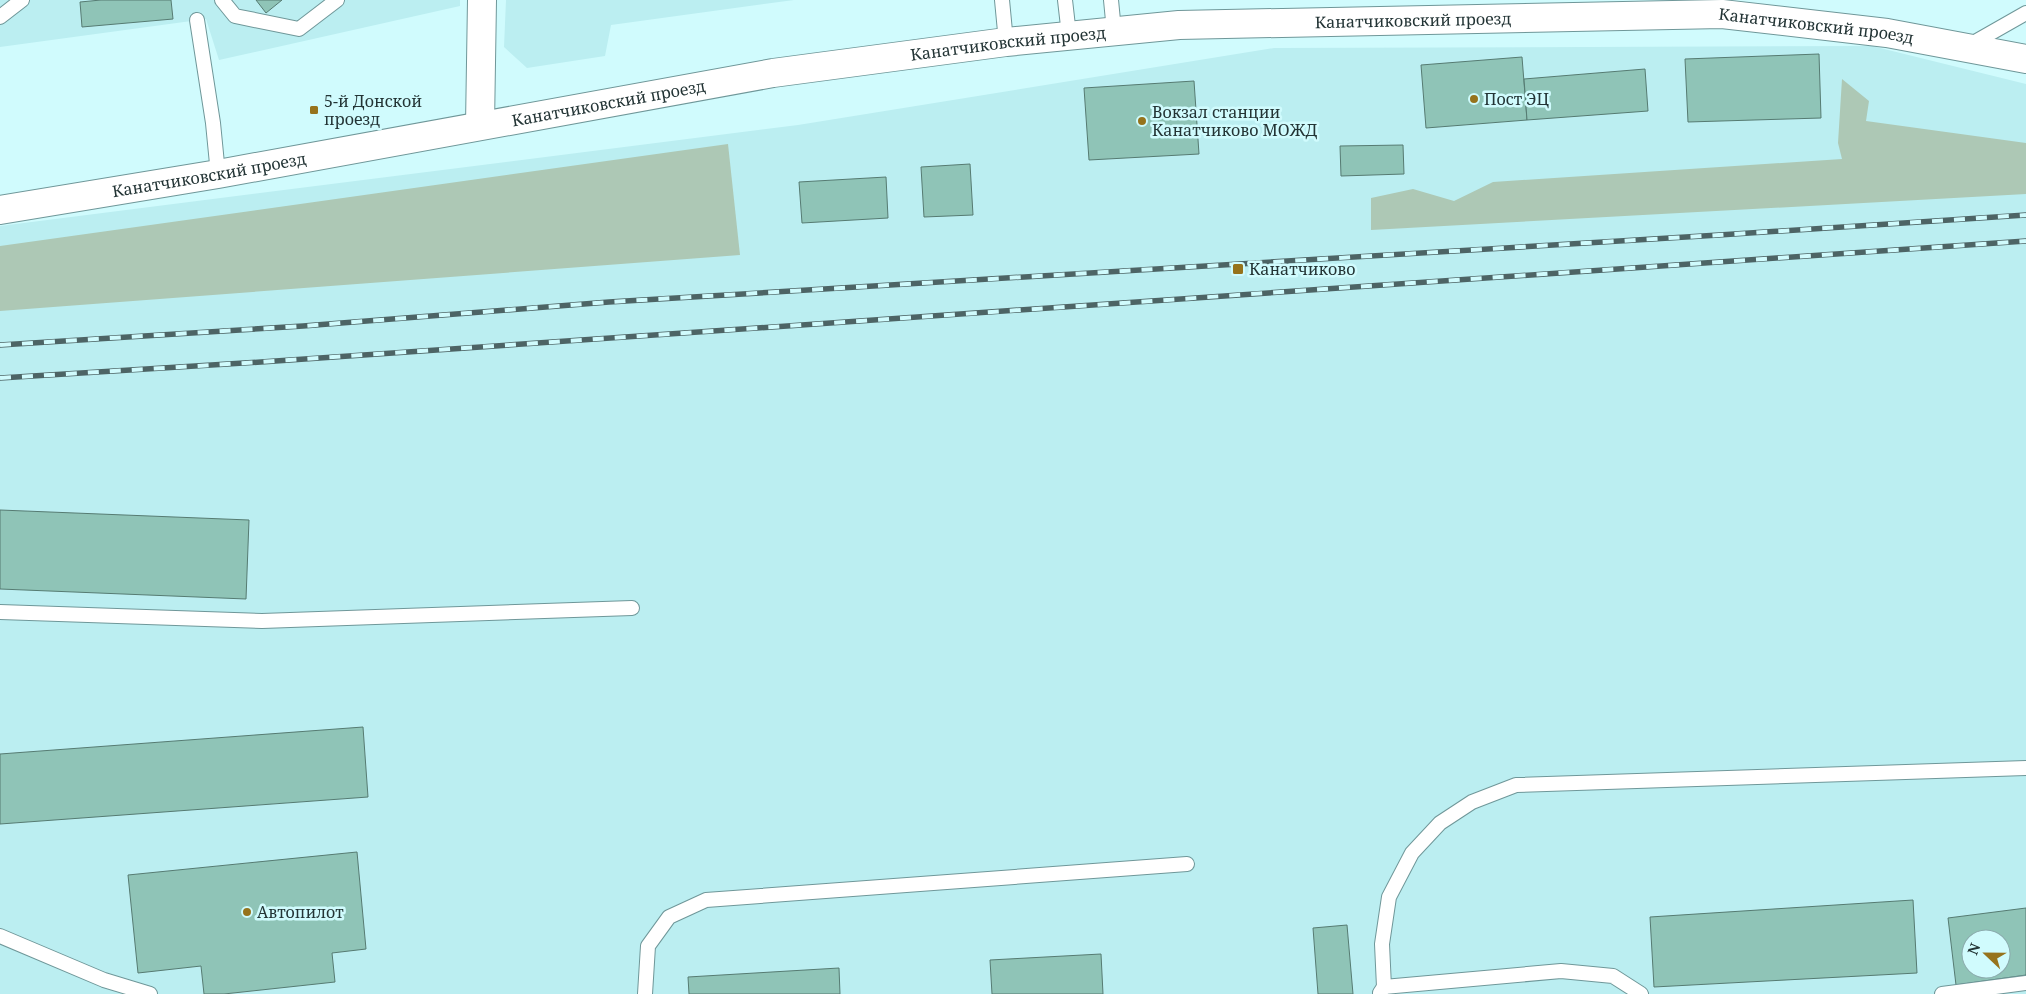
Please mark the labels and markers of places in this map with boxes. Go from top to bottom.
place label: Пост ЭЦ [1484,88,1549,110]
place label: 5-й Донской проезд [324,90,422,130]
marker: Пост ЭЦ [1468,93,1480,105]
place label: Вокзал станции Канатчиково МОЖД [1152,101,1317,141]
marker: 5-й Донской проезд [308,104,320,116]
marker: Вокзал станции Канатчиково МОЖД [1136,115,1148,127]
place label: Канатчиково [1249,258,1355,280]
marker: Канатчиково [1231,262,1245,276]
place label: Автопилот [257,901,344,923]
marker: Автопилот [241,906,253,918]

